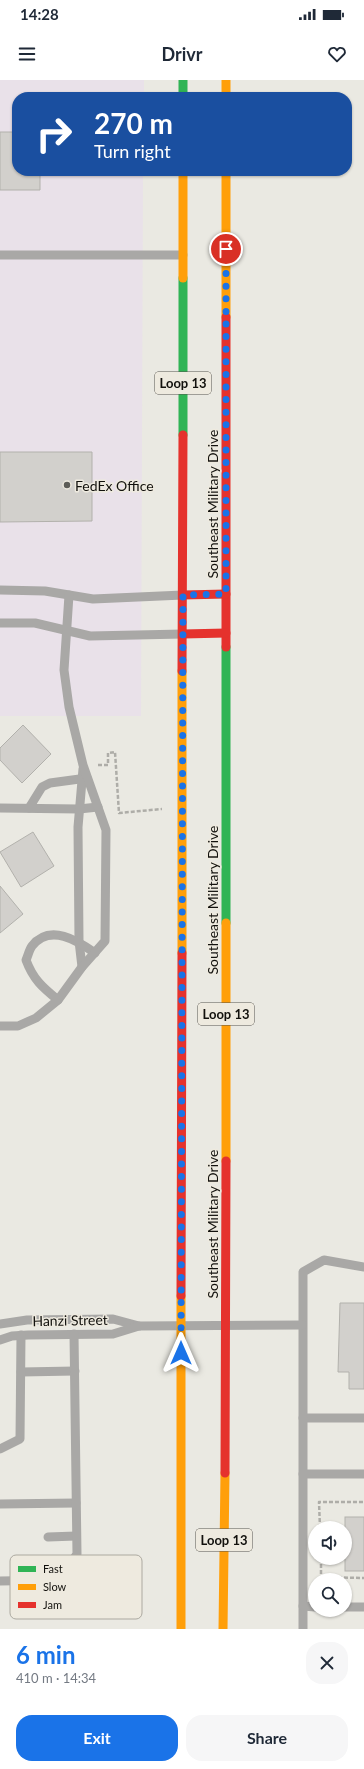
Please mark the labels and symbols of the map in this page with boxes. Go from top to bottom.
pin [209,232,243,266]
road number: Loop 13 [155,372,211,394]
street label: Southeast Military Drive [204,430,221,578]
place label: FedEx Office [75,477,154,494]
marker: FedEx Office [62,480,72,490]
street label: Southeast Military Drive [204,826,221,974]
road number: Loop 13 [198,1003,254,1025]
street label: Southeast Military Drive [204,1150,221,1298]
street label: Hanzi Street [32,1311,108,1329]
position arrow [160,1332,202,1374]
road number: Loop 13 [196,1529,252,1551]
legend [10,1555,142,1619]
text: Fast [43,1562,63,1575]
text: Slow [43,1580,67,1593]
text: Jam [43,1598,62,1611]

